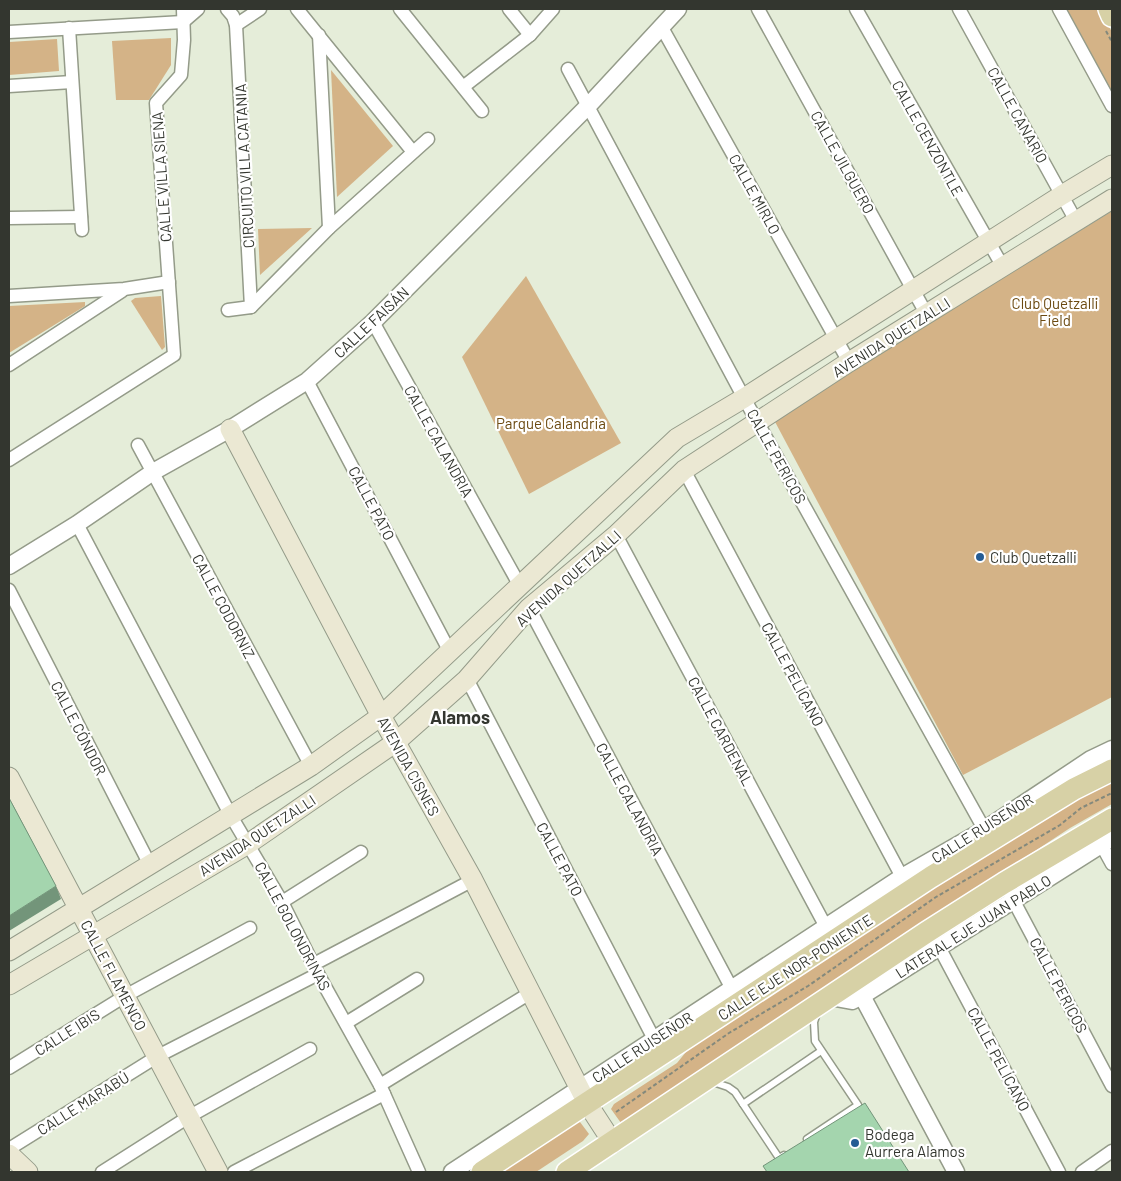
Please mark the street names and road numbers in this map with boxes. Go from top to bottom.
street label: CALLE CANARIO [984,64,1052,166]
street label: CALLE CENZONTLE [889,77,967,199]
street label: CIRCUITO VILLA CATANIA [231,83,257,249]
street label: CALLE JILGUERO [807,107,879,217]
street label: CALLE VILLA SIENA [147,111,175,243]
street label: CALLE MIRLO [726,151,784,237]
street label: CALLE FAISÁN [330,283,412,361]
street label: AVENIDA QUETZALLI [829,293,953,381]
street label: CALLE CALANDRIA [401,382,477,500]
street label: CALLE PERICOS [744,405,810,507]
street label: CALLE PATO [345,463,399,543]
street label: AVENIDA QUETZALLI [512,526,624,630]
street label: CALLE CODORNIZ [189,551,259,661]
street label: CALLE PELÍCANO [758,619,828,729]
street label: CALLE CARDENAL [685,673,757,789]
street label: CALLE CÓNDOR [48,678,110,778]
street label: AVENIDA CISNES [374,713,444,819]
street label: CALLE CALANDRIA [593,740,667,858]
street label: CALLE RUISEÑOR [928,789,1036,867]
street label: AVENIDA QUETZALLI [195,791,319,879]
street label: CALLE PATO [533,819,587,899]
street label: CALLE GOLONDRINAS [251,858,335,994]
street label: LATERAL EJE JUAN PABLO [892,871,1054,981]
street label: CALLE EJE NOR-PONIENTE [714,910,876,1024]
street label: CALLE FLAMENCO [77,917,151,1033]
street label: CALLE PERICOS [1026,934,1092,1036]
street label: CALLE PELÍCANO [964,1004,1034,1114]
street label: CALLE IBIS [31,1005,103,1059]
street label: CALLE RUISEÑOR [588,1008,696,1086]
street label: CALLE MARABÚ [34,1068,132,1138]

